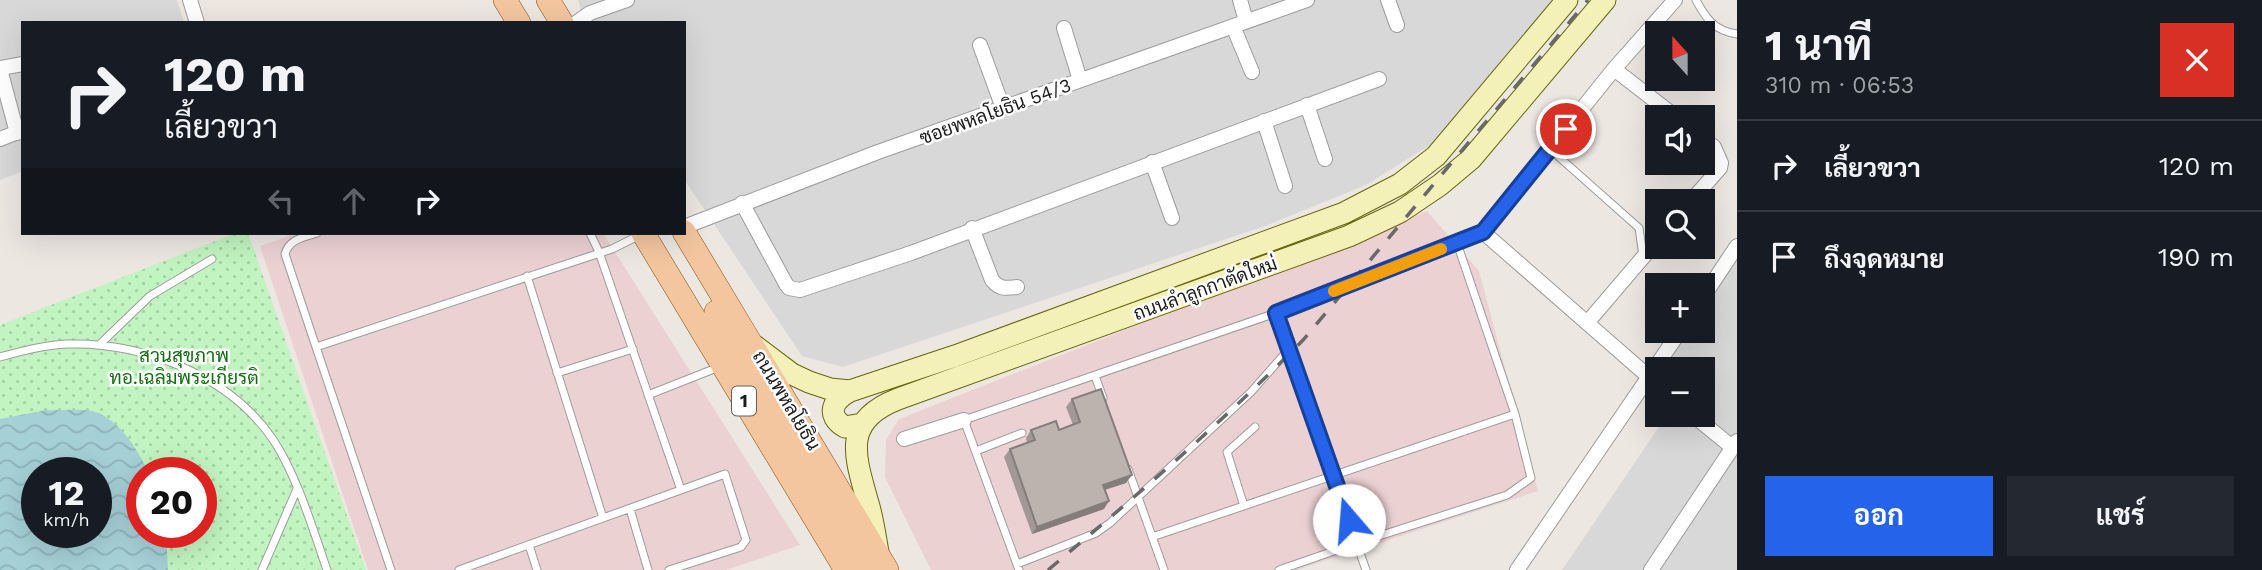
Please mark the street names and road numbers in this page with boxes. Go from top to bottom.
street label: ซอยพหลโยธิน 54/3 [916,72,1074,150]
street label: ถนนลำลูกกาตัดใหม่ [1130,251,1281,327]
street label: ถนนพหลโยธิน [748,346,826,454]
road number: 1 [732,386,756,416]

